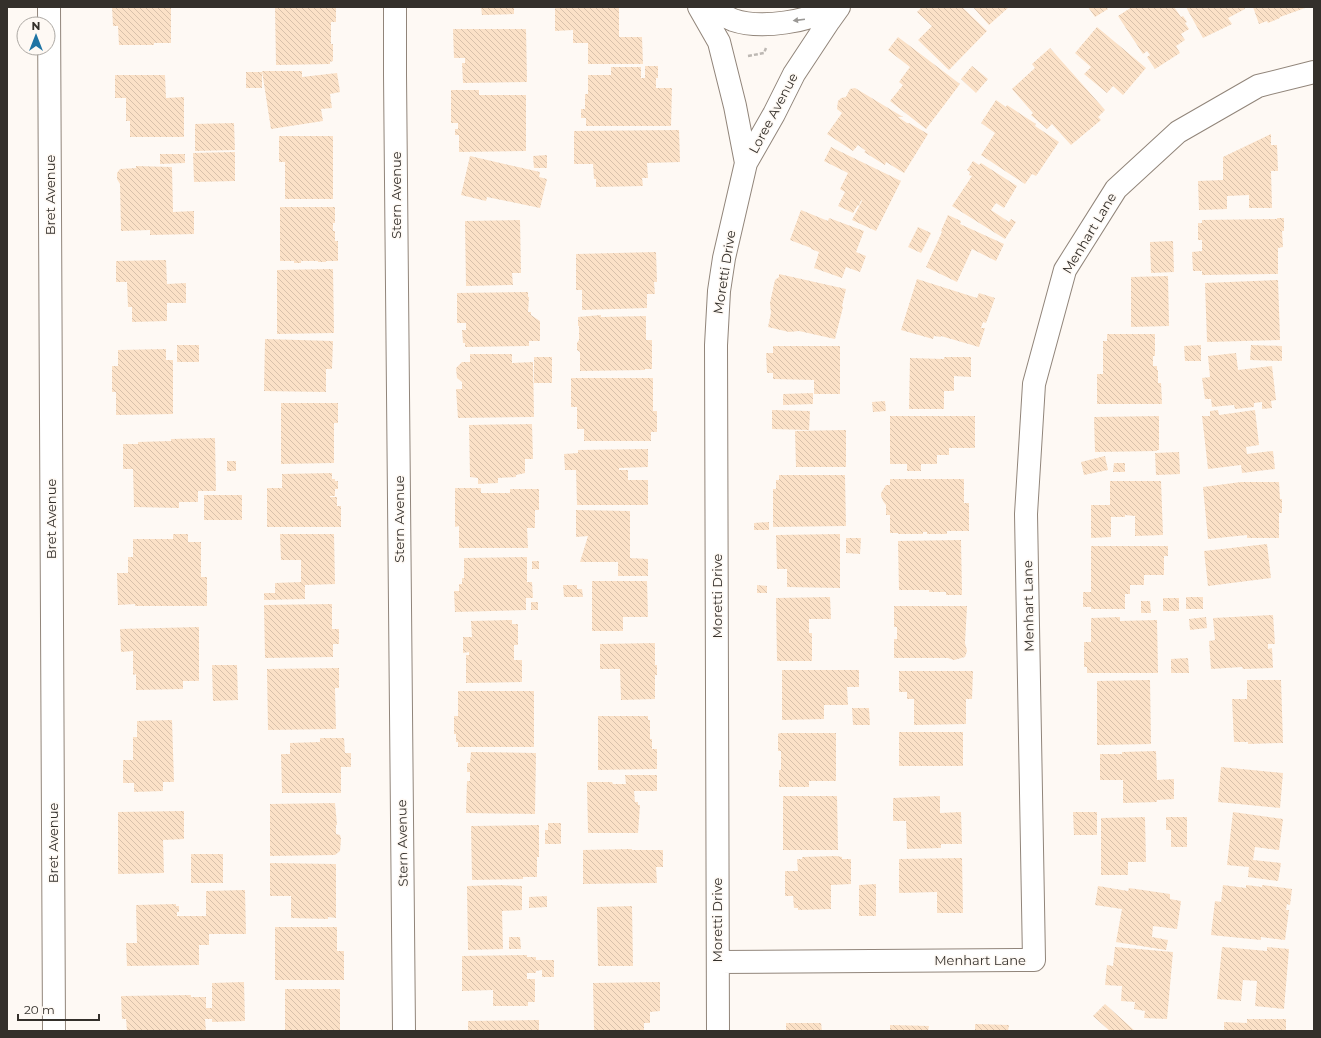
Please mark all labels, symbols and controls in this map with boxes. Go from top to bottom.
north arrow [16,16,56,56]
one-way arrow [793,17,805,23]
text: N [32,19,40,33]
street label: Loree Avenue [745,70,801,156]
street label: Stern Avenue [388,151,404,239]
street label: Bret Avenue [42,155,58,235]
street label: Menhart Lane [1059,190,1120,276]
street label: Moretti Drive [709,229,739,315]
street label: Stern Avenue [391,475,407,563]
street label: Bret Avenue [43,479,59,559]
street label: Moretti Drive [709,553,725,638]
street label: Menhart Lane [1019,560,1037,652]
street label: Stern Avenue [393,799,411,887]
street label: Bret Avenue [45,803,61,883]
street label: Moretti Drive [709,877,725,962]
street label: Menhart Lane [934,952,1026,968]
scale bar [18,996,99,1022]
text: 20 m [24,1002,55,1017]

